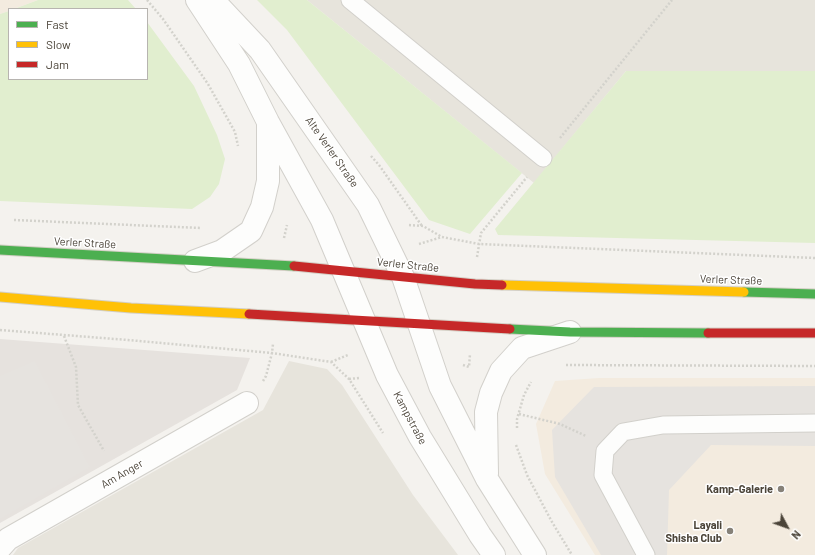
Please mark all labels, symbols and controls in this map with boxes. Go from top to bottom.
legend [8,8,148,80]
text: Fast [46,17,69,31]
text: Slow [46,37,71,51]
text: Jam [46,57,69,71]
street label: Alte Verler Straße [303,114,361,190]
street label: Verler Straße [53,235,117,251]
street label: Verler Straße [376,255,440,275]
street label: Verler Straße [700,272,762,288]
street label: Kampstraße [390,389,430,447]
street label: Am Anger [99,457,145,491]
place label: Kamp-Galerie [706,482,773,496]
marker: Kamp-Galerie [776,484,786,494]
north arrow [767,507,807,547]
place label: Layali Shisha Club [665,518,722,544]
marker: Layali Shisha Club [725,526,735,536]
text: N [789,528,804,542]

